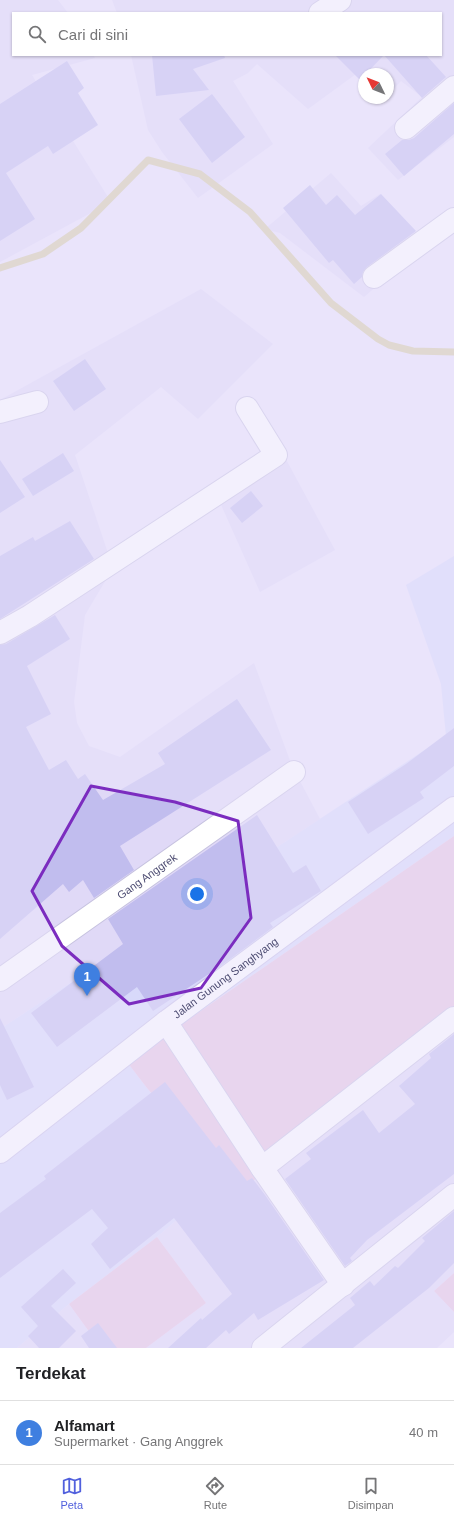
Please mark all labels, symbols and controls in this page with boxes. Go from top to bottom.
search box [12,12,442,56]
icon: search [26,23,48,45]
text: Cari di sini [58,26,128,43]
north arrow [358,68,394,104]
street label: Gang Anggrek [115,851,180,901]
your location [187,884,207,904]
street label: Jalan Gunung Sanghyang [171,935,280,1021]
pin: 1 [74,963,100,996]
text: Terdekat [16,1364,86,1383]
text: Alfamart [54,1417,115,1434]
text: 1 [25,1425,33,1440]
text: 40 m [409,1425,438,1440]
text: Supermarket · Gang Anggrek [54,1434,223,1449]
tab: Peta [60,1475,83,1511]
tab: Rute [204,1475,227,1511]
tab: Disimpan [348,1475,394,1511]

